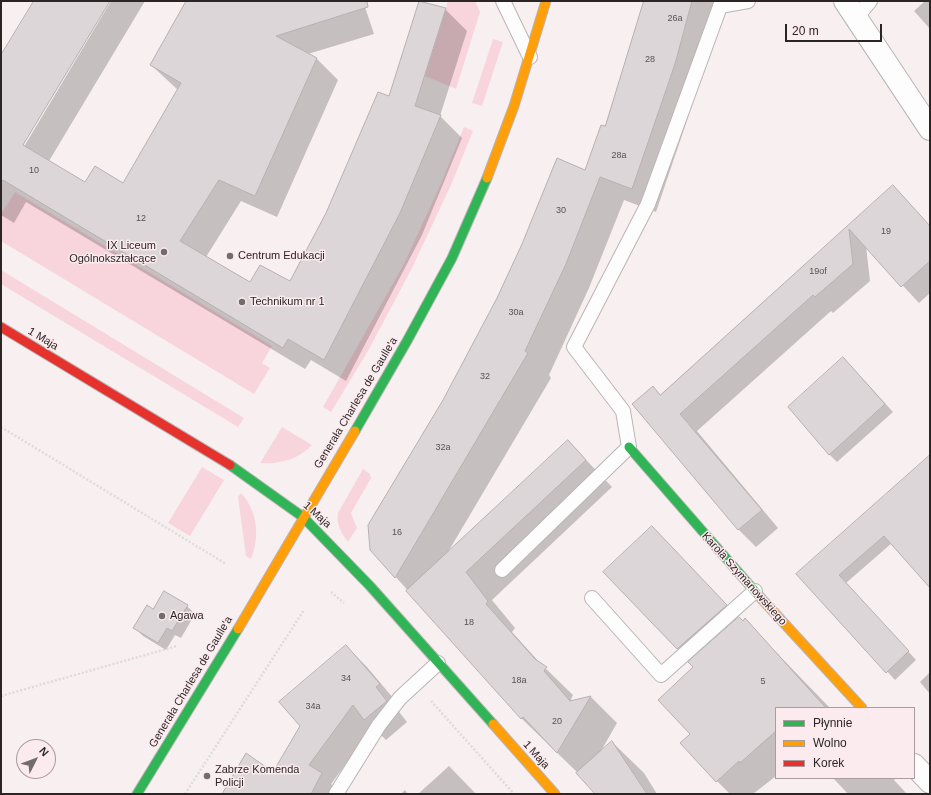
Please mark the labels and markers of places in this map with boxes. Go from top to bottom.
place label: IX Liceum Ogólnokształcące [69,239,156,265]
marker: IX Liceum Ogólnokształcące [159,247,169,257]
place label: Centrum Edukacji [238,249,325,263]
marker: Centrum Edukacji [225,251,235,261]
place label: Technikum nr 1 [250,295,325,309]
marker: Technikum nr 1 [237,297,247,307]
place label: Agawa [170,609,204,623]
marker: Agawa [157,611,167,621]
place label: Zabrze Komenda Policji [215,763,299,789]
marker: Zabrze Komenda Policji [202,771,212,781]

